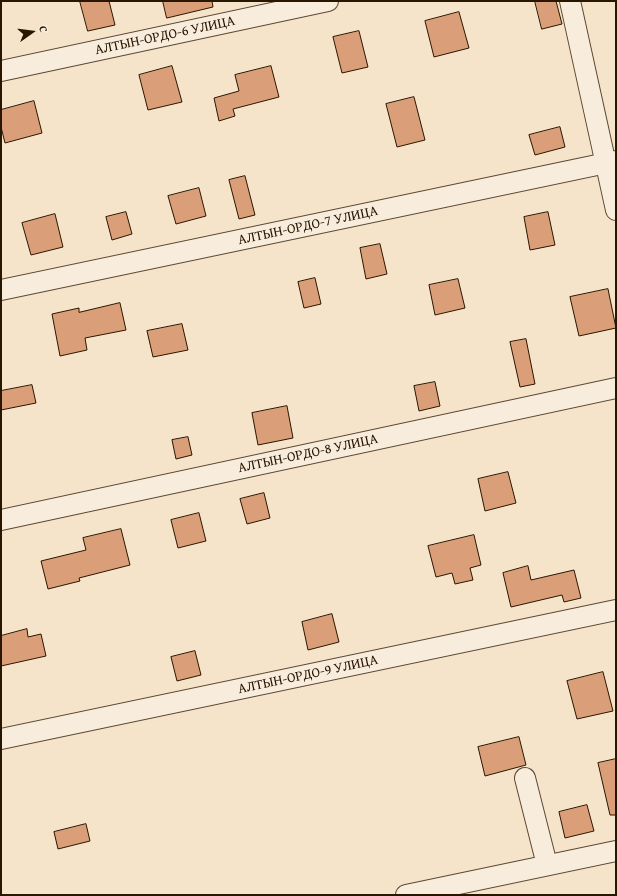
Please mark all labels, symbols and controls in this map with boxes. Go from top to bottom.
north arrow [12,12,52,52]
street label: АЛТЫН-ОРДО-6 УЛИЦА [93,13,237,59]
text: С [35,24,52,34]
street label: АЛТЫН-ОРДО-7 УЛИЦА [236,203,380,249]
street label: АЛТЫН-ОРДО-8 УЛИЦА [236,431,380,477]
street label: АЛТЫН-ОРДО-9 УЛИЦА [236,652,380,698]

